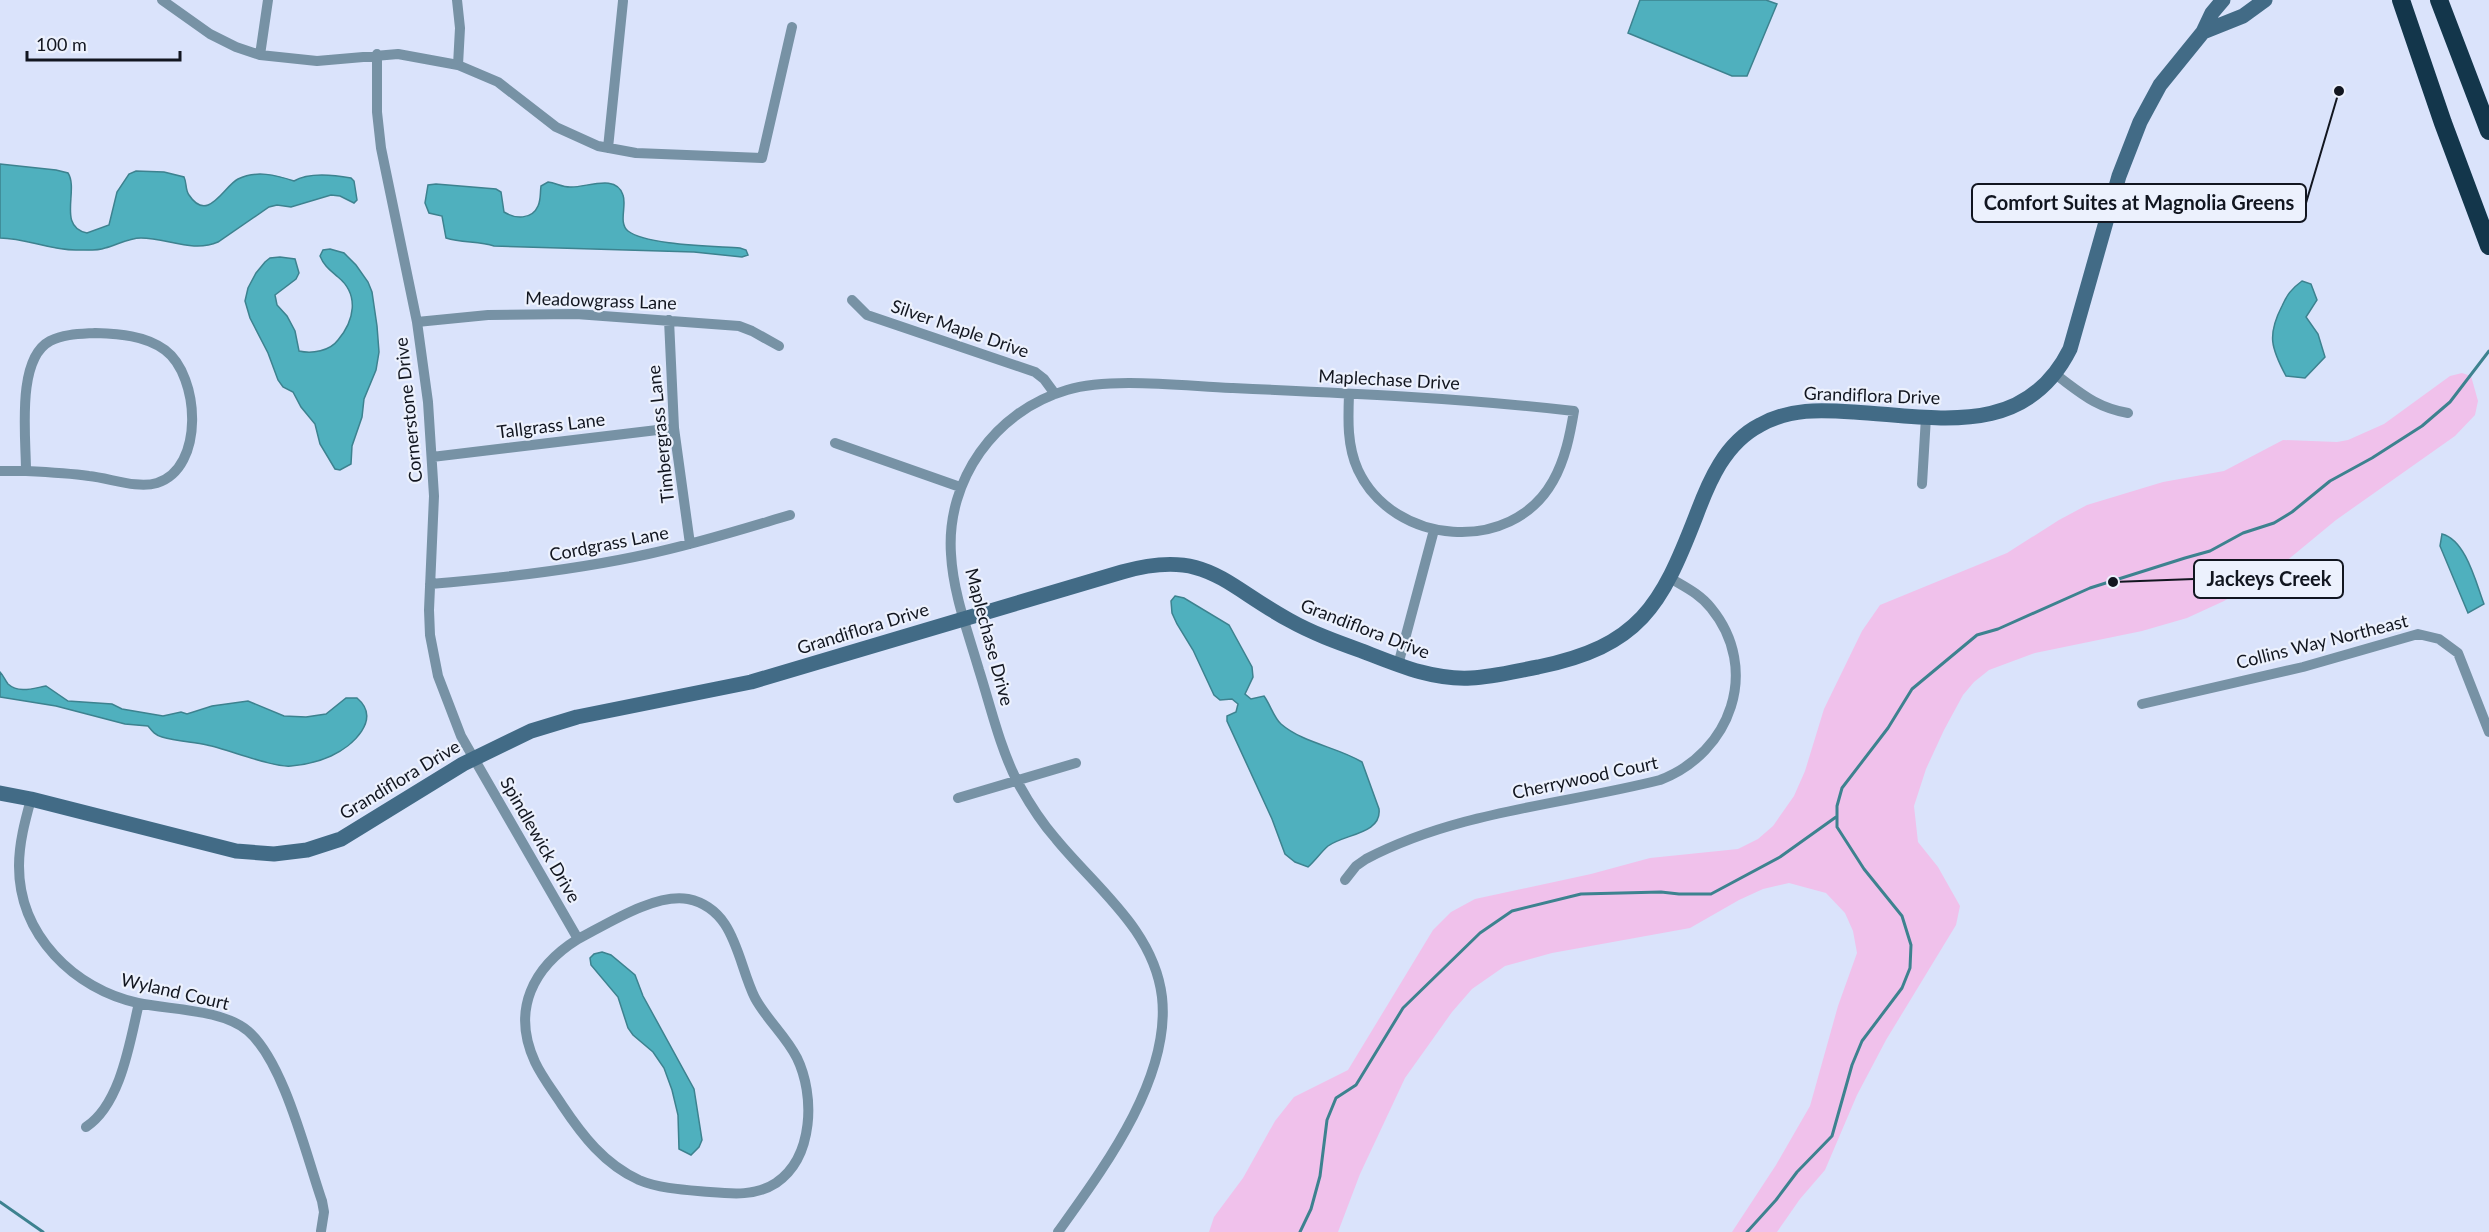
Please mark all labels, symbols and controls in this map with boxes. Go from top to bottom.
scale bar [27,24,180,62]
text: 100 m [36,33,87,55]
callout: Comfort Suites at Magnolia Greens [1972,184,2306,222]
text: Comfort Suites at Magnolia Greens [1984,190,2294,214]
street label: Meadowgrass Lane [525,286,677,314]
street label: Silver Maple Drive [889,294,1032,362]
street label: Cornerstone Drive [389,336,427,484]
street label: Timbergrass Lane [642,364,678,504]
street label: Maplechase Drive [1318,364,1460,394]
street label: Grandiflora Drive [1803,382,1941,408]
street label: Tallgrass Lane [496,407,606,443]
street label: Cordgrass Lane [547,521,670,565]
callout: Jackeys Creek [2194,560,2343,598]
street label: Maplechase Drive [961,565,1019,708]
text: Jackeys Creek [2207,566,2332,590]
street label: Grandiflora Drive [1298,593,1433,663]
street label: Grandiflora Drive [794,598,931,659]
street label: Collins Way Northeast [2234,609,2410,673]
street label: Grandiflora Drive [335,735,464,824]
street label: Cherrywood Court [1510,751,1660,803]
street label: Spindlewick Drive [496,773,586,906]
street label: Wyland Court [119,968,232,1014]

